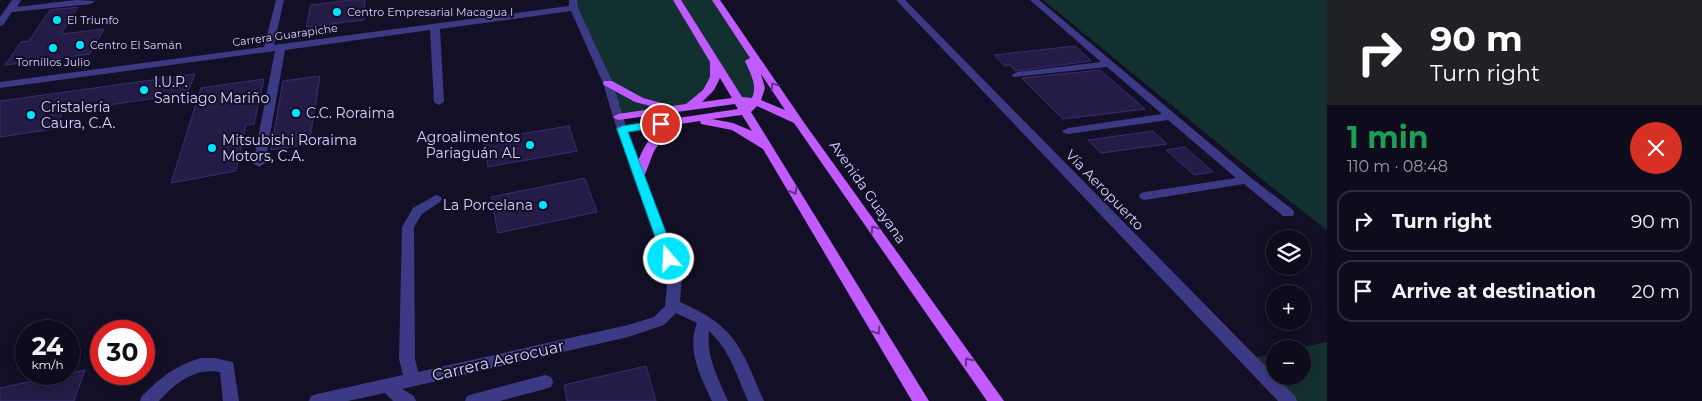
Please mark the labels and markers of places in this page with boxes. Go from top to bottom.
place label: Centro Empresarial Macagua I [347,5,513,19]
marker: Centro Empresarial Macagua I [331,6,343,18]
place label: El Triunfo [67,13,119,27]
marker: El Triunfo [51,14,63,26]
place label: Centro El Samán [90,38,182,52]
marker: Centro El Samán [74,39,86,51]
marker: Tornillos Julio [47,42,59,54]
place label: Tornillos Julio [16,55,90,69]
place label: I.U.P. Santiago Mariño [154,73,269,107]
marker: I.U.P. Santiago Mariño [138,84,150,96]
place label: Cristalería Caura, C.A. [41,98,116,132]
pin [640,103,682,145]
place label: C.C. Roraima [306,104,395,122]
marker: C.C. Roraima [290,107,302,119]
marker: Cristalería Caura, C.A. [25,109,37,121]
place label: Agroalimentos Pariaguán AL [417,128,521,162]
place label: Mitsubishi Roraima Motors, C.A. [222,131,357,165]
marker: Agroalimentos Pariaguán AL [524,139,536,151]
marker: Mitsubishi Roraima Motors, C.A. [206,142,218,154]
place label: La Porcelana [443,196,533,214]
marker: La Porcelana [537,199,549,211]

